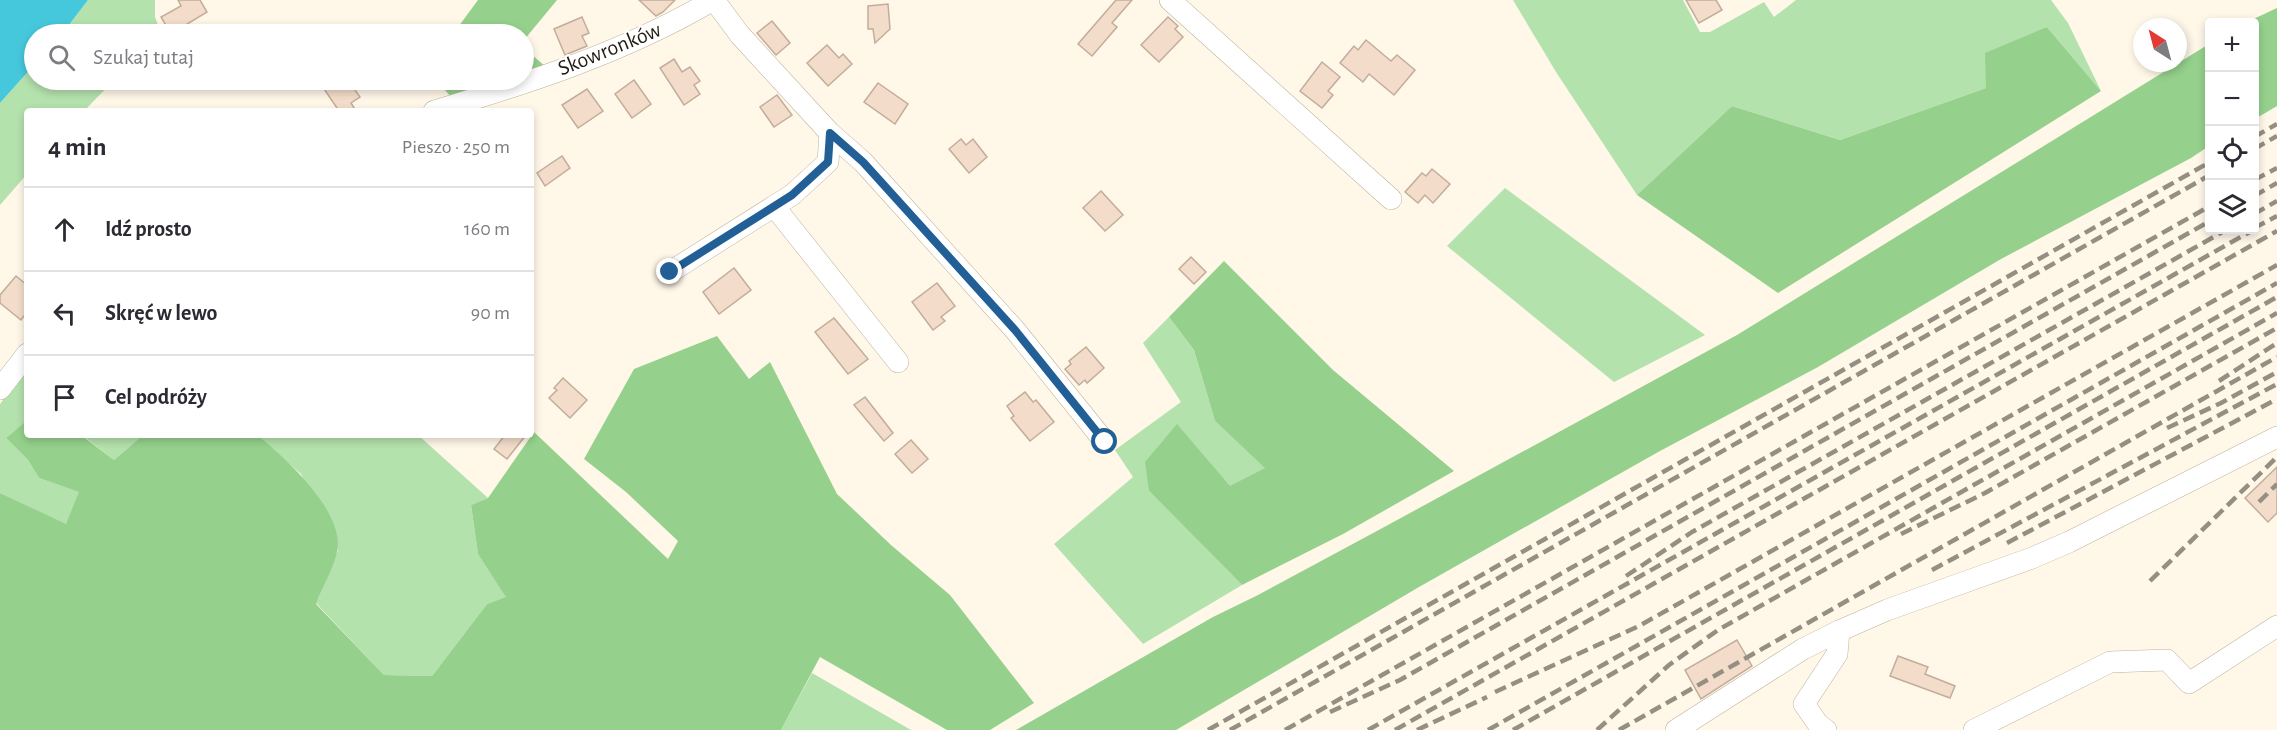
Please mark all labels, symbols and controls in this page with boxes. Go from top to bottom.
street label: Skowronków [555,18,664,80]
north arrow [2133,18,2187,72]
map controls [2205,18,2259,234]
button: + [2205,18,2259,72]
search box [24,24,534,90]
icon: search [45,41,78,74]
text: Szukaj tutaj [93,46,194,68]
button: − [2205,72,2259,126]
button: locate [2205,126,2259,180]
text: 4 min [48,134,107,160]
text: Pieszo · 250 m [402,137,510,157]
button: layers [2205,180,2259,234]
icon: ahead [48,213,81,246]
text: Idź prosto [105,218,192,240]
text: 160 m [464,219,510,239]
route end [656,258,682,284]
icon: left [48,297,81,330]
text: Skręć w lewo [105,302,217,324]
text: 90 m [471,303,510,323]
icon: arrive [48,381,81,414]
text: Cel podróży [105,386,207,408]
route start [1091,428,1117,454]

